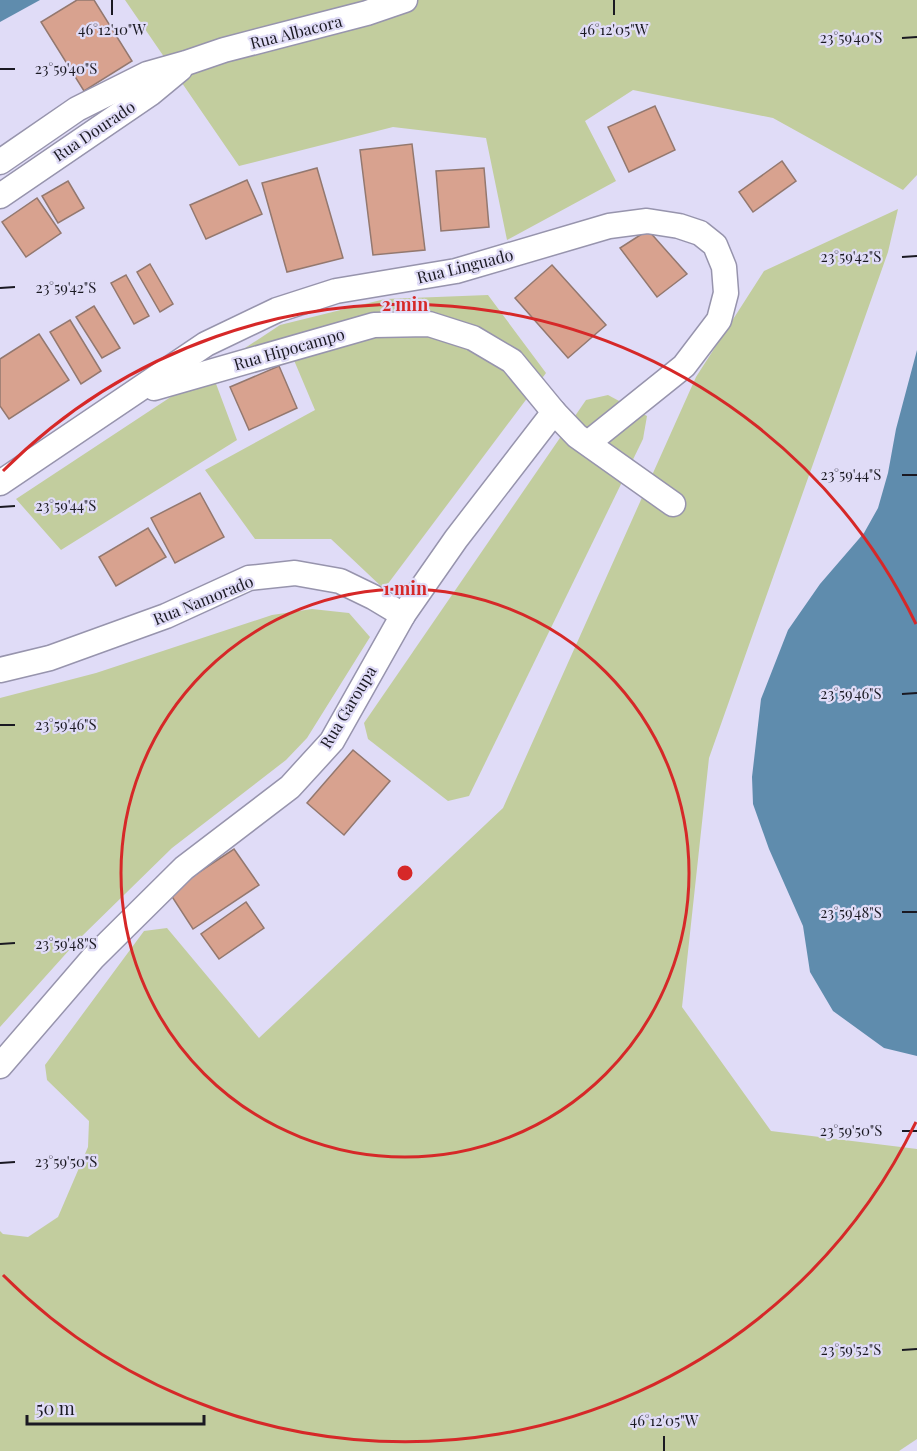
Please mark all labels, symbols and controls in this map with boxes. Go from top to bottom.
street label: Rua Albacora [248,10,344,53]
text: 46°12'10"W [78,19,146,39]
text: 46°12'05"W [580,19,649,39]
text: 23°59'40"S [820,27,882,47]
text: 23°59'40"S [35,58,97,78]
street label: Rua Dourado [49,95,139,166]
street label: Rua Linguado [414,243,516,288]
text: 23°59'42"S [821,246,881,266]
text: 23°59'42"S [36,277,96,297]
text: 2 min [382,292,428,316]
street label: Rua Hipocampo [231,323,347,374]
text: 23°59'44"S [821,464,881,484]
text: 23°59'44"S [36,495,96,515]
street label: Rua Namorado [150,570,256,629]
text: 1 min [383,576,427,600]
street label: Rua Garoupa [315,662,380,752]
text: 23°59'46"S [820,683,882,703]
text: 23°59'46"S [35,714,97,734]
centre of rings [395,863,415,883]
text: 23°59'48"S [820,902,882,922]
text: 23°59'48"S [35,933,97,953]
text: 23°59'50"S [820,1120,882,1140]
text: 23°59'50"S [35,1151,97,1171]
text: 23°59'52"S [821,1339,881,1359]
scale bar [27,1388,204,1426]
text: 50 m [36,1396,75,1420]
text: 46°12'05"W [630,1410,699,1430]

